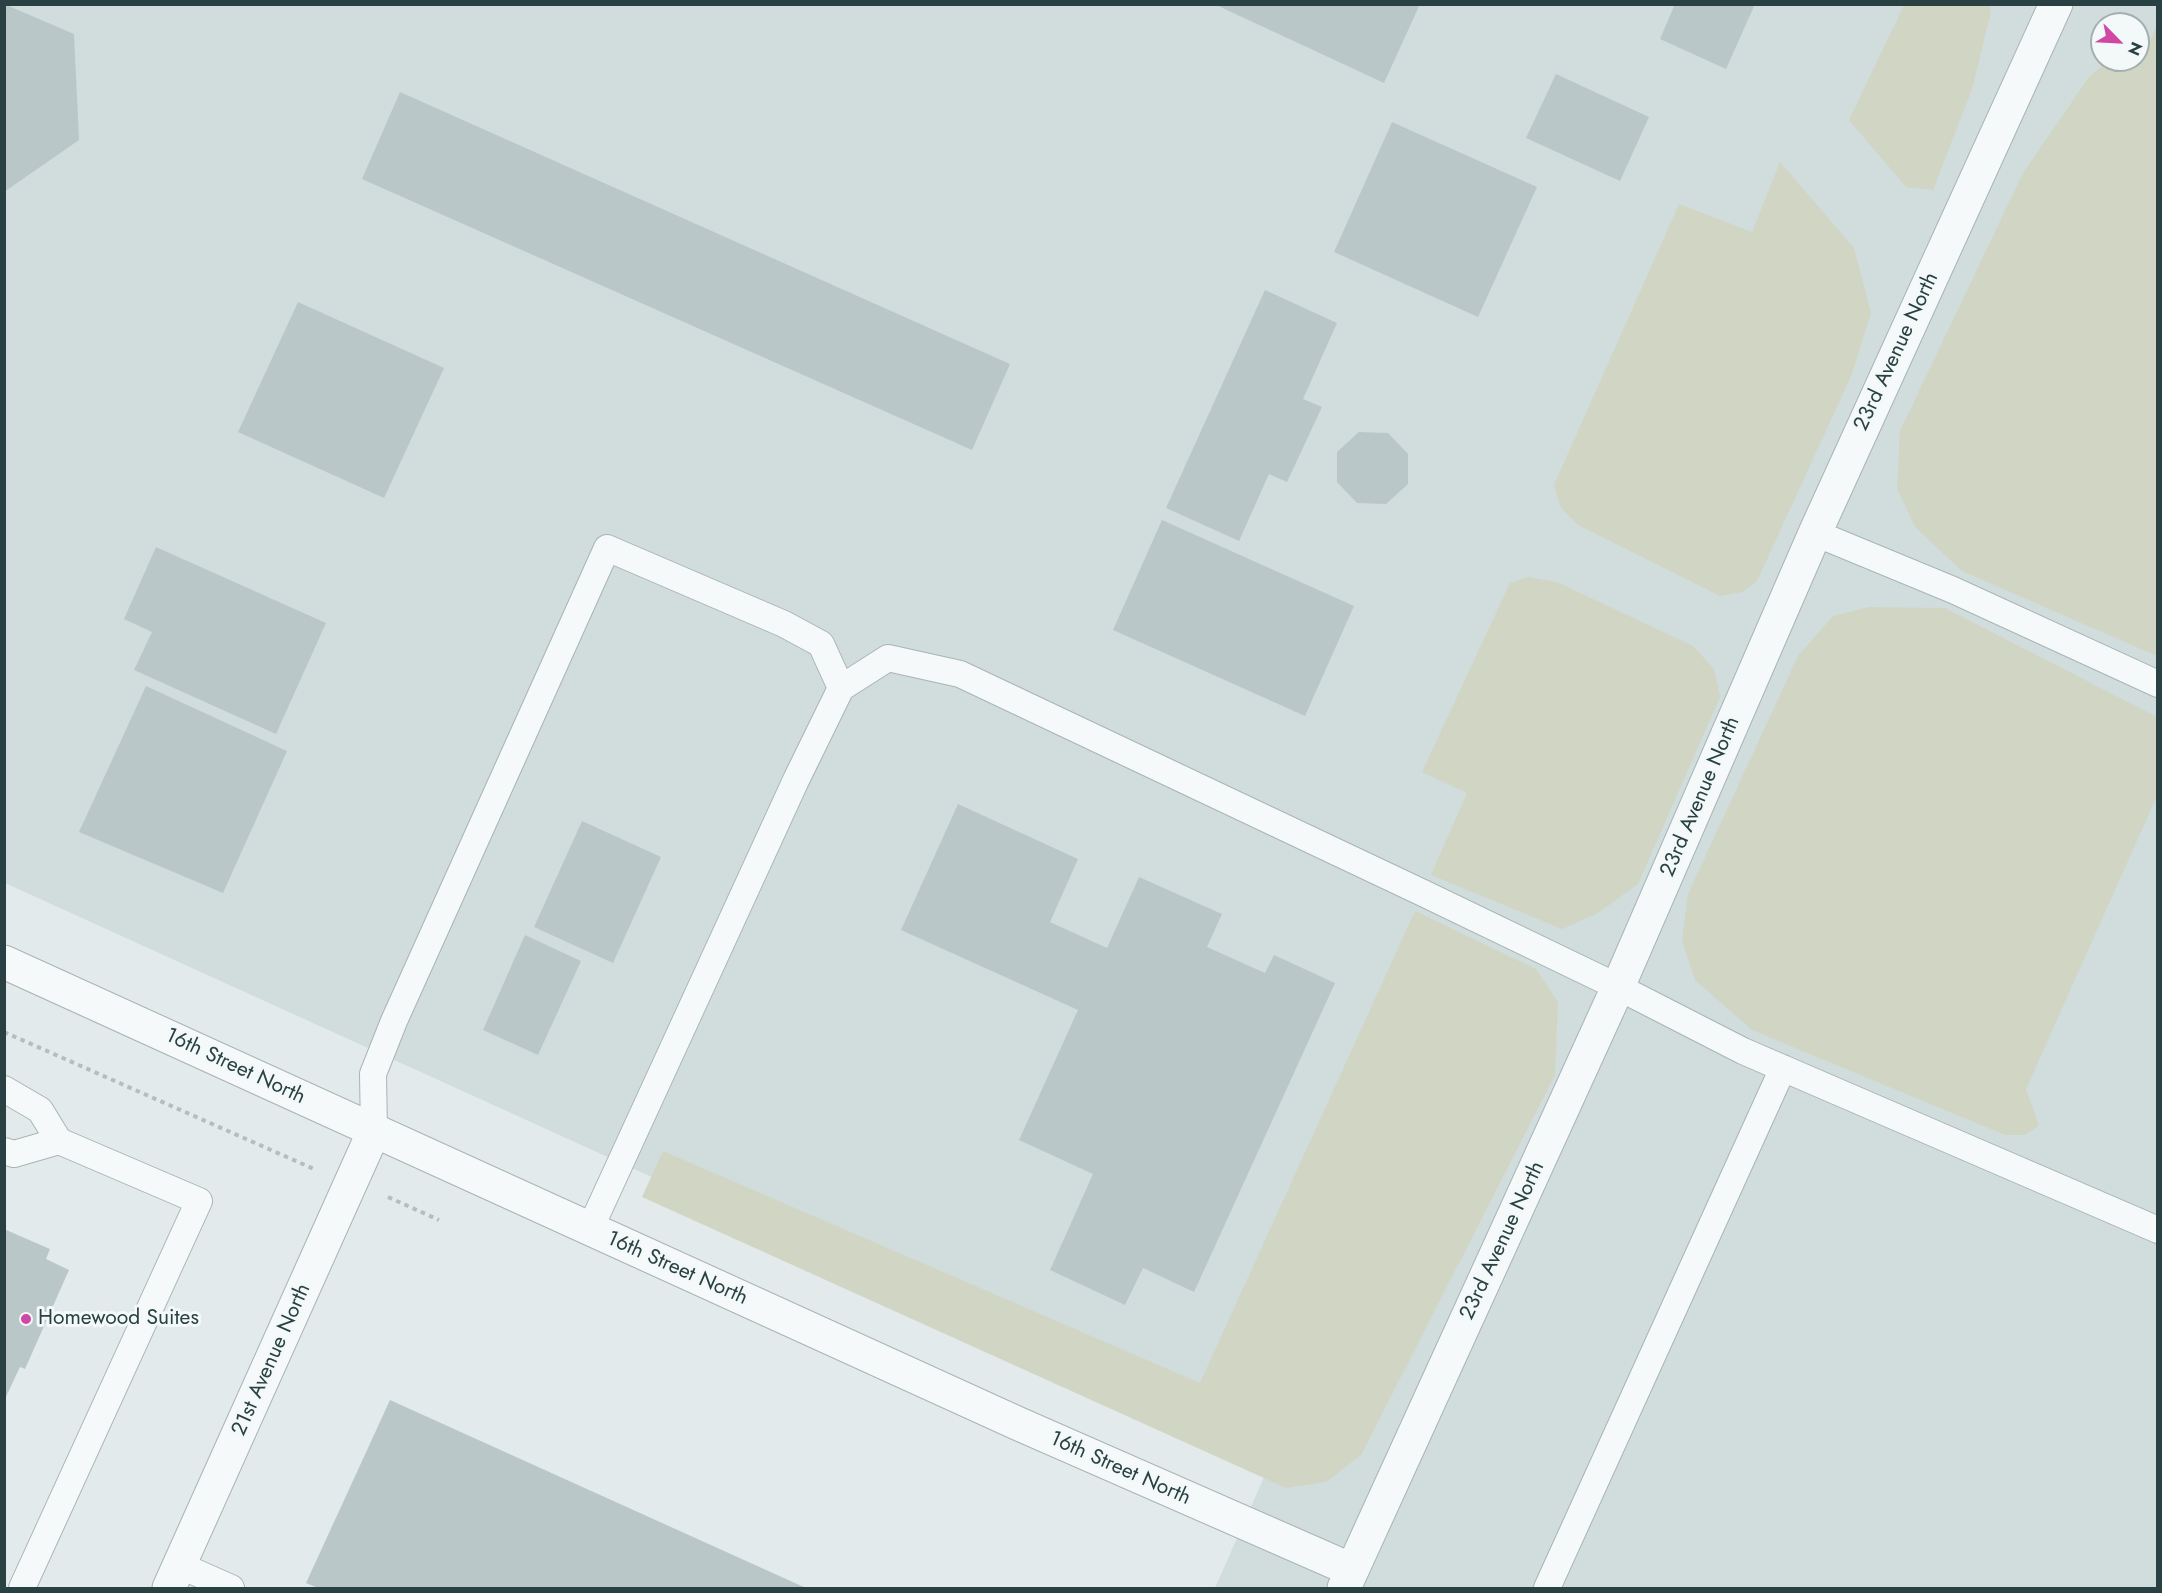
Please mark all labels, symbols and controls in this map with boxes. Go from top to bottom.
north arrow [2090,12,2150,72]
text: N [2122,38,2148,59]
street label: 23rd Avenue North [1849,269,1945,435]
street label: 23rd Avenue North [1656,713,1746,881]
street label: 16th Street North [161,1024,309,1110]
street label: 23rd Avenue North [1455,1158,1551,1324]
street label: 16th Street North [603,1227,751,1311]
street label: 21st Avenue North [227,1280,317,1440]
place label: Homewood Suites [38,1306,199,1332]
marker: Homewood Suites [19,1312,33,1326]
street label: 16th Street North [1046,1427,1194,1511]

